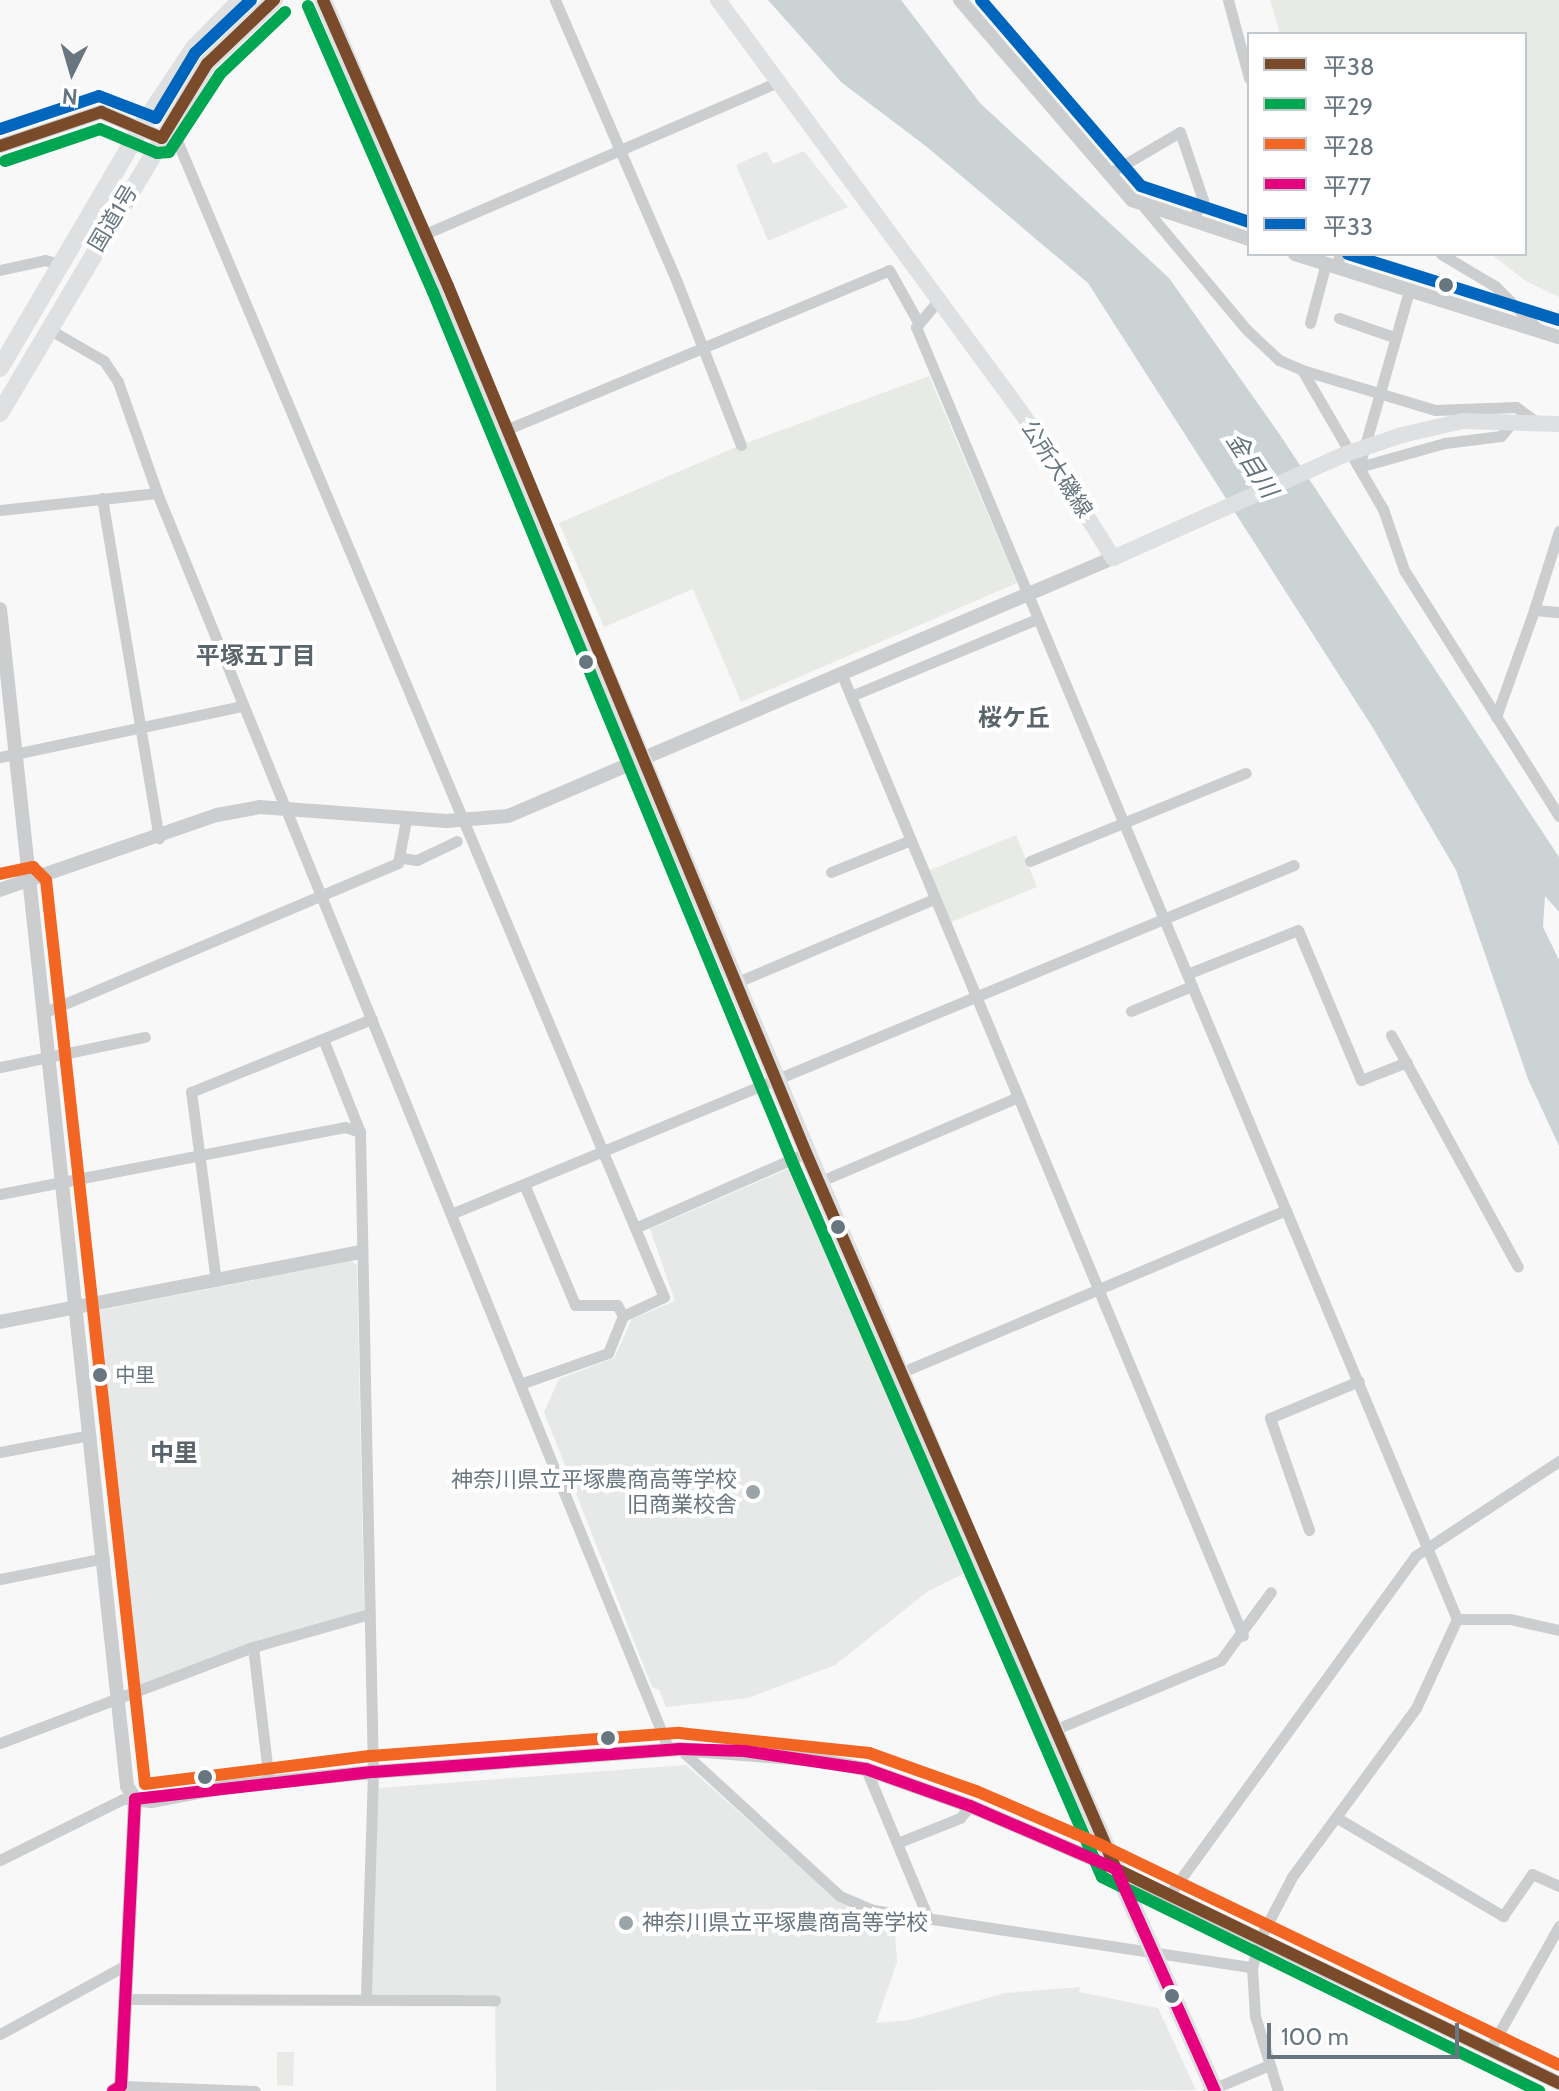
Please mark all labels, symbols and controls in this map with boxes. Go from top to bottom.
north arrow [32,32,112,112]
legend [1247,32,1527,256]
text: 平38 [1323,52,1375,81]
text: N [61,82,79,111]
text: 平29 [1323,92,1373,121]
text: 平28 [1323,132,1374,161]
text: 平77 [1323,172,1371,201]
street label: 国道1号 [83,180,143,256]
text: 平33 [1323,212,1373,241]
unlabelled marker [1438,277,1454,293]
street label: 公所大磯線 [1016,416,1098,522]
water label: 金目川 [1220,427,1284,503]
district label: 平塚五丁目 [196,642,316,670]
unlabelled marker [578,654,594,670]
district label: 桜ケ丘 [978,704,1050,732]
unlabelled marker [830,1219,846,1235]
place label: 中里 [115,1363,155,1387]
marker: 中里 [92,1367,108,1383]
district label: 中里 [150,1439,198,1467]
place label: 神奈川県立平塚農商高等学校 旧商業校舎 [451,1466,737,1518]
marker: 神奈川県立平塚農商高等学校 旧商業校舎 [744,1483,762,1501]
unlabelled marker [600,1730,616,1746]
unlabelled marker [197,1769,213,1785]
place label: 神奈川県立平塚農商高等学校 [642,1910,928,1936]
marker: 神奈川県立平塚農商高等学校 [617,1914,635,1932]
unlabelled marker [1164,1988,1180,2004]
scale bar [1271,2007,1463,2057]
text: 100 m [1281,2022,1349,2051]

